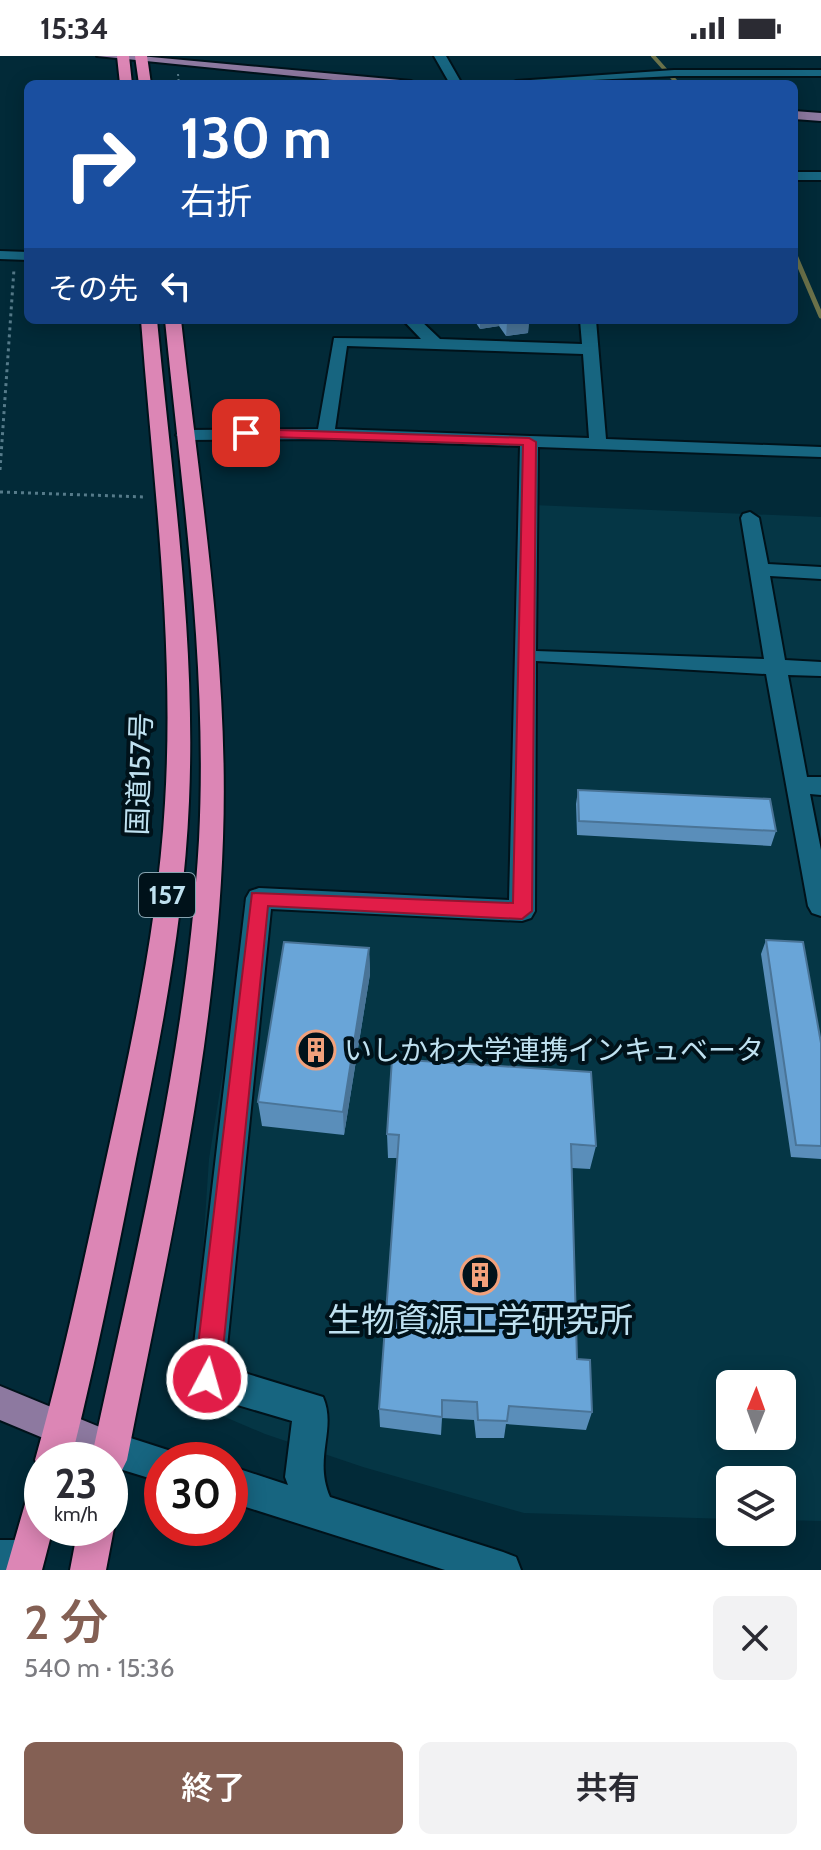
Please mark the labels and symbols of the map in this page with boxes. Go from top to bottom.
pin [212,399,280,467]
street label: 国道157号 [120,712,158,836]
road number: 157 [139,873,195,917]
building icon: いしかわ大学連携インキュベータ [295,1029,337,1071]
place label: いしかわ大学連携インキュベータ [344,1033,764,1067]
building icon: 生物資源工学研究所 [459,1254,501,1296]
place label: 生物資源工学研究所 [327,1299,633,1341]
position arrow [165,1337,249,1421]
north arrow [716,1370,796,1450]
speed limit sign: 30 [144,1442,248,1546]

